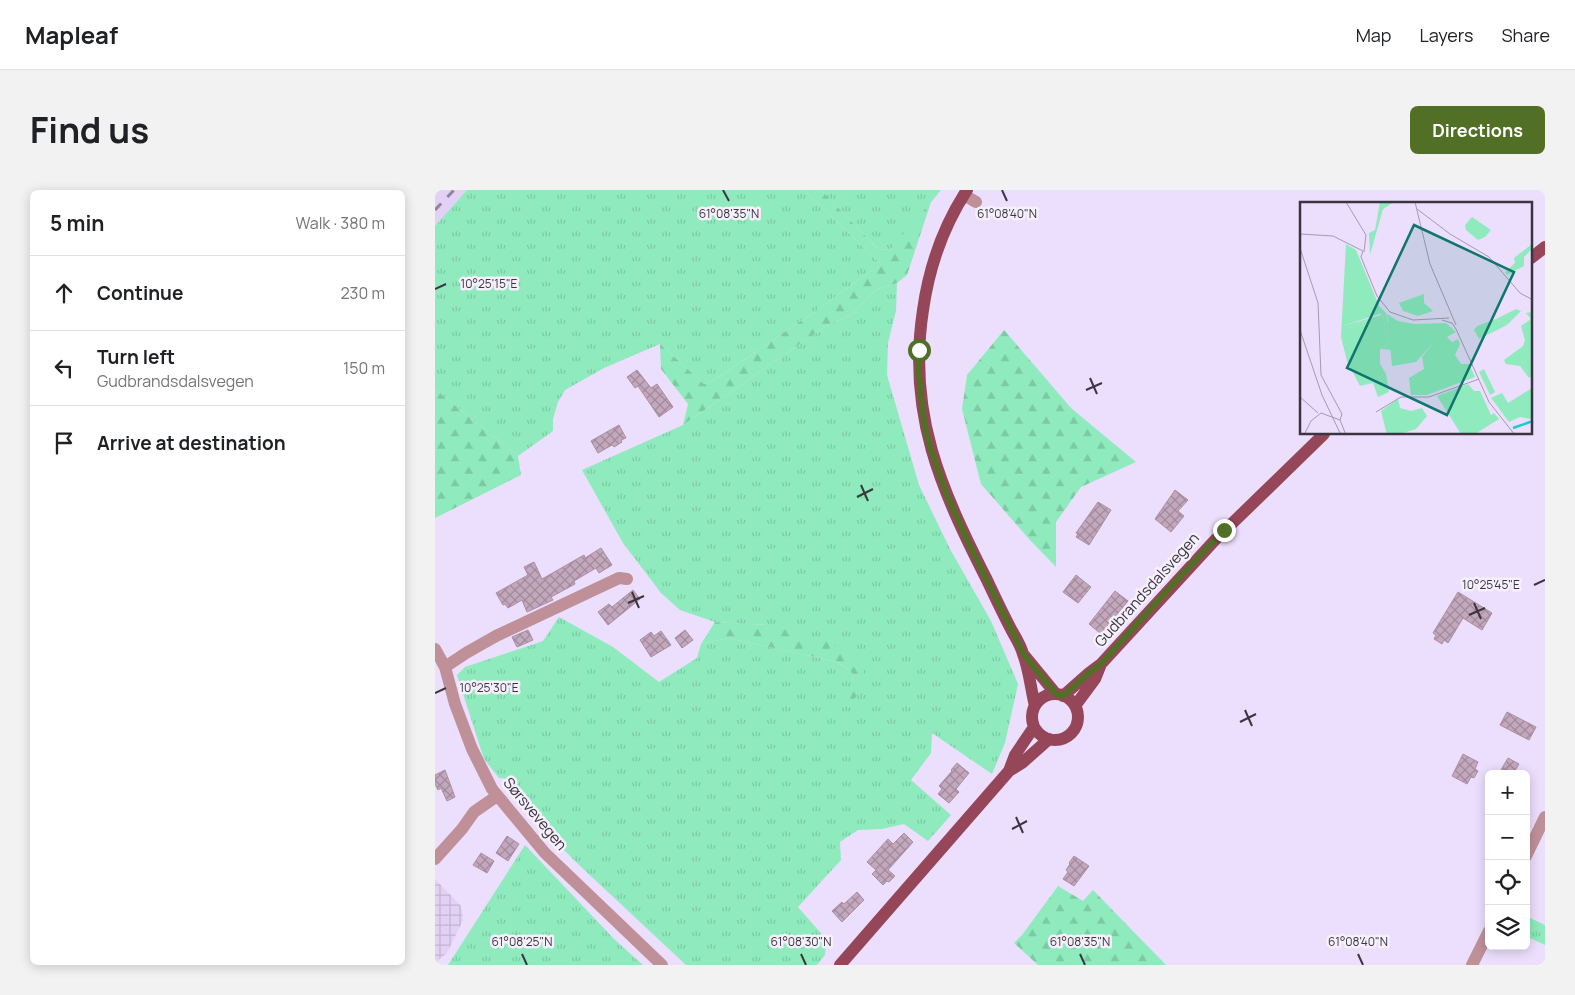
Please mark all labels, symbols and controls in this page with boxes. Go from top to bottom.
text: Mapleaf [25,18,118,51]
text: Map [1356,23,1391,47]
text: Layers [1419,23,1473,47]
text: Share [1501,23,1550,47]
text: Find us [30,106,149,154]
button: Directions [1410,106,1545,154]
inset map [1300,202,1533,435]
text: 61°08'35"N [699,205,759,222]
text: 61°08'40"N [977,205,1037,222]
text: 5 min [50,209,104,237]
text: Walk · 380 m [296,212,385,234]
text: 10°25'15"E [461,275,518,292]
icon: ahead [50,279,78,307]
text: Continue [97,280,183,306]
text: 230 m [341,282,385,304]
route start [908,339,931,362]
text: Turn left [97,344,175,370]
icon: left [50,354,78,382]
text: 150 m [343,357,385,379]
text: Gudbrandsdalsvegen [97,370,254,392]
icon: arrive [50,429,78,457]
text: Arrive at destination [97,430,286,456]
route end [1213,519,1236,542]
street label: Gudbrandsdalsvegen [1090,528,1204,651]
text: 10°25'45"E [1462,576,1520,593]
text: 10°25'30"E [459,679,519,696]
map controls [1485,770,1530,950]
button: + [1485,770,1530,815]
street label: Sørsvevegen [499,773,572,855]
button: − [1485,815,1530,860]
button: locate [1485,860,1530,905]
button: layers [1485,905,1530,950]
text: 61°08'25"N [492,933,552,950]
text: 61°08'30"N [770,933,832,950]
text: 61°08'35"N [1050,933,1110,950]
text: 61°08'40"N [1328,933,1388,950]

